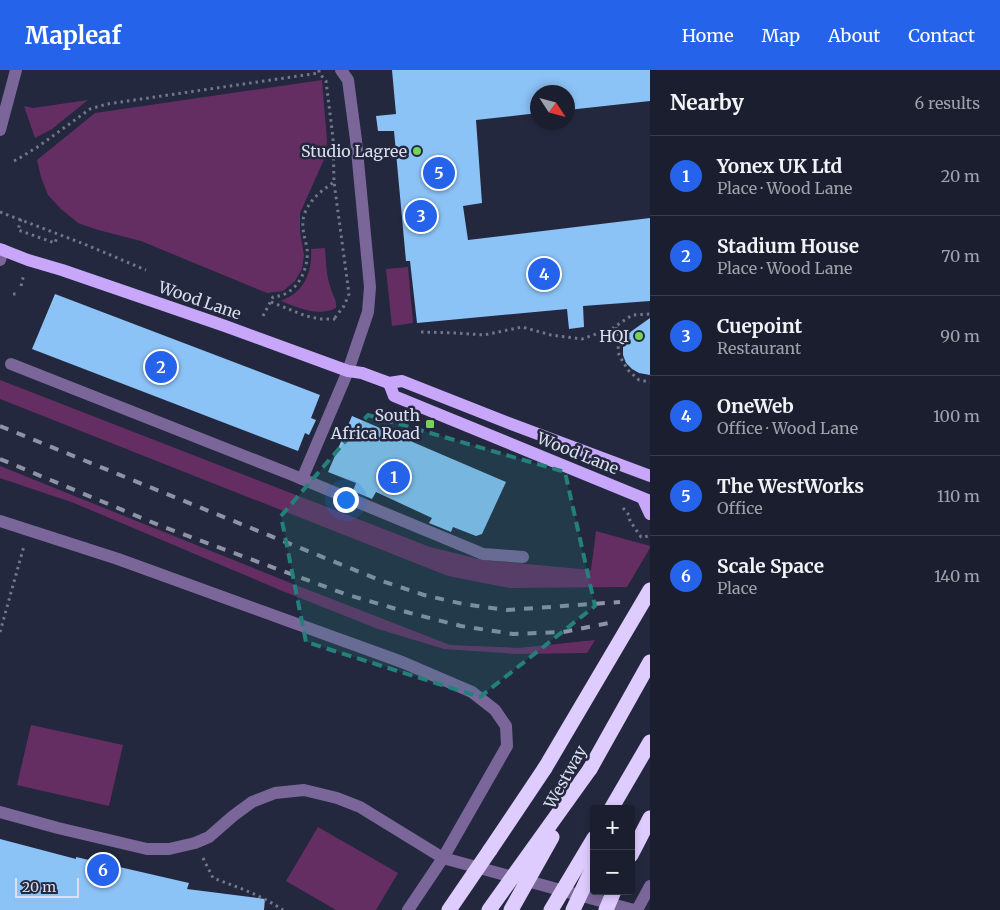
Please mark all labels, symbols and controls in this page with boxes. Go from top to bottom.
text: Mapleaf [25,20,121,51]
text: Home [682,24,734,47]
text: Map [762,24,800,47]
text: About [828,24,880,47]
text: Contact [908,24,975,47]
north arrow [530,85,575,130]
text: Nearby [670,89,744,116]
text: 6 results [915,93,980,113]
place label: Studio Lagree [301,141,407,161]
marker: Studio Lagree [411,145,423,157]
pin: 5 [423,154,455,192]
text: Yonex UK Ltd [717,154,842,178]
text: 1 [682,166,690,186]
text: 20 m [941,166,980,186]
text: Place · Wood Lane [717,178,852,198]
pin: 3 [405,197,437,235]
text: Stadium House [717,234,859,258]
text: 2 [681,246,691,266]
text: 70 m [941,246,980,266]
pin: 4 [528,255,560,293]
text: Place · Wood Lane [717,258,852,278]
street label: Wood Lane [155,276,244,323]
text: Cuepoint [717,314,802,338]
place label: HQI [599,326,629,346]
text: 3 [681,326,691,346]
text: 90 m [940,326,980,346]
marker: HQI [633,330,645,342]
text: Restaurant [717,338,801,358]
pin: 2 [145,348,177,386]
text: OneWeb [717,394,794,418]
place label: South Africa Road [330,405,420,443]
text: 4 [681,406,691,426]
text: 100 m [933,406,980,426]
marker: South Africa Road [424,418,436,430]
text: Office · Wood Lane [717,418,858,438]
street label: Wood Lane [533,427,622,478]
pin: 1 [378,458,410,496]
text: The WestWorks [717,474,864,498]
text: 5 [681,486,691,506]
text: 110 m [937,486,980,506]
your location [333,487,359,513]
text: Office [717,498,763,518]
text: Scale Space [717,554,824,578]
text: 6 [681,566,691,586]
text: 140 m [934,566,980,586]
text: Place [717,578,757,598]
street label: Westway [539,741,591,813]
map controls [590,805,635,895]
button: + [590,805,635,850]
button: − [590,850,635,895]
pin: 6 [87,851,119,889]
scale bar [15,875,79,898]
text: 20 m [22,878,56,896]

